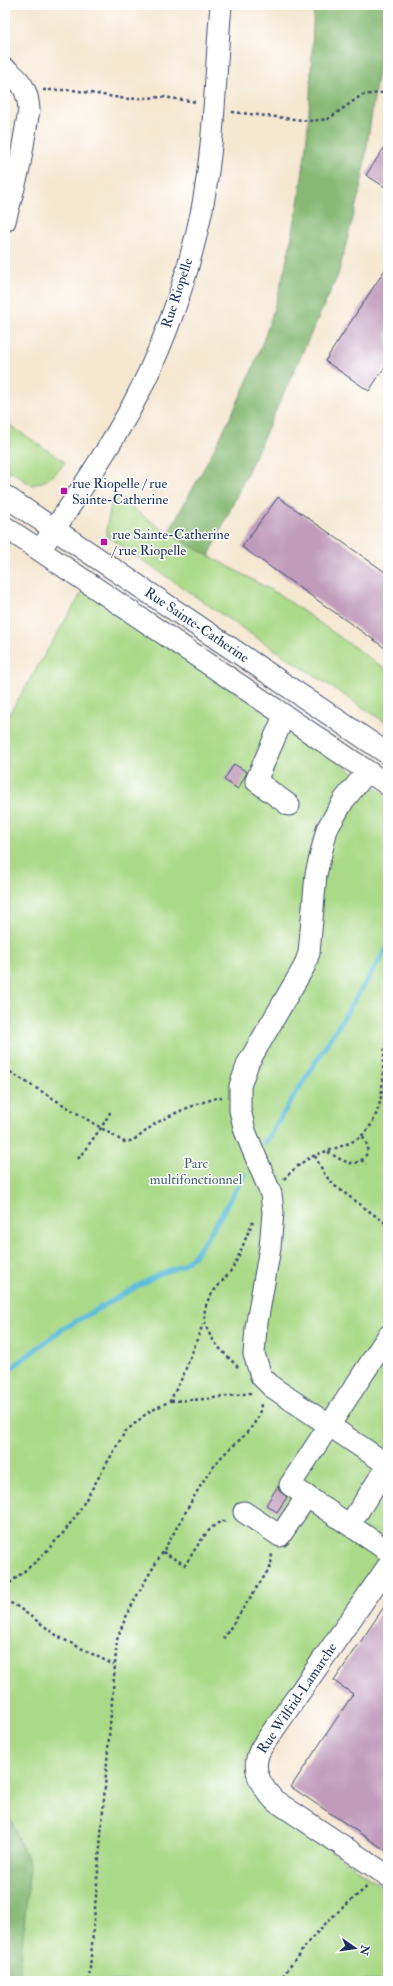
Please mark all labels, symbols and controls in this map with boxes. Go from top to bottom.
street label: Rue Riopelle [158,256,197,330]
place label: rue Riopelle / rue Sainte-Catherine [72,475,169,508]
marker: rue Riopelle / rue Sainte-Catherine [59,486,69,496]
place label: rue Sainte-Catherine / rue Riopelle [111,526,230,560]
marker: rue Sainte-Catherine / rue Riopelle [99,537,109,547]
street label: Rue Sainte-Catherine [142,584,253,666]
park label: Parc multifonctionnel [150,1155,243,1188]
street label: Rue Wilfrid-Lamarche [254,1639,341,1757]
north arrow [335,1928,375,1968]
text: N [357,1943,372,1958]

